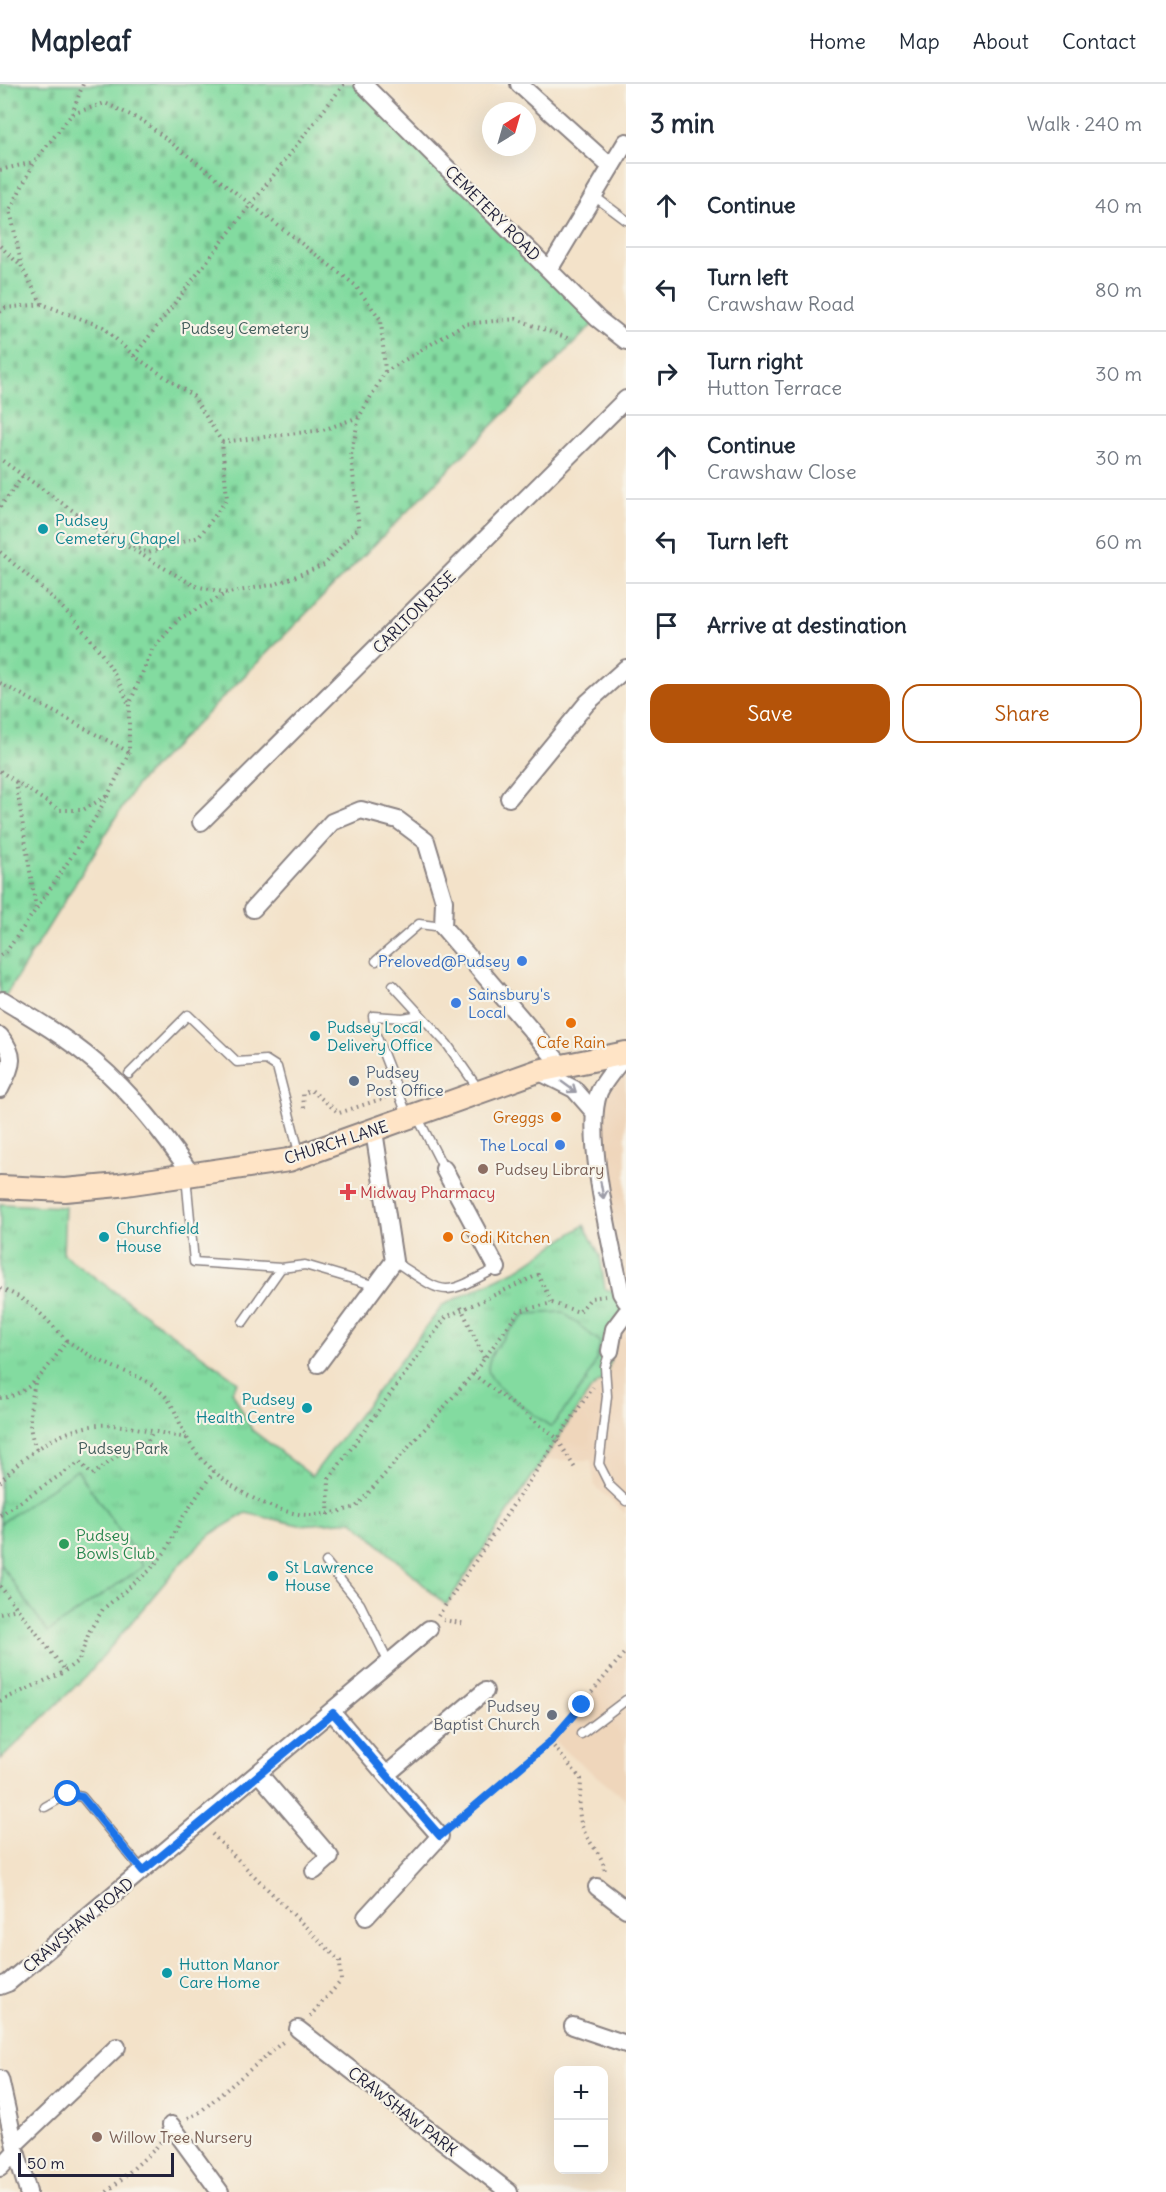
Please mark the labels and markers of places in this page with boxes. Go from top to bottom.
place label: Pudsey Cemetery Chapel [55,510,180,548]
marker: Pudsey Cemetery Chapel [36,522,50,536]
place label: Preloved@Pudsey [378,951,510,971]
marker: Preloved@Pudsey [515,954,529,968]
place label: Sainsbury's Local [468,984,550,1022]
marker: Sainsbury's Local [449,996,463,1010]
marker: Cafe Rain [564,1016,578,1030]
place label: Pudsey Local Delivery Office [327,1017,433,1055]
marker: Pudsey Local Delivery Office [308,1029,322,1043]
place label: Cafe Rain [537,1032,605,1052]
place label: Pudsey Post Office [366,1062,444,1100]
marker: Pudsey Post Office [347,1074,361,1088]
place label: Greggs [493,1107,544,1127]
marker: Greggs [549,1110,563,1124]
place label: The Local [480,1135,548,1155]
marker: The Local [553,1138,567,1152]
place label: Pudsey Library [495,1159,604,1179]
marker: Pudsey Library [476,1162,490,1176]
place label: Midway Pharmacy [360,1182,495,1202]
marker: Midway Pharmacy [341,1185,355,1199]
place label: Churchfield House [116,1218,199,1256]
place label: Codi Kitchen [460,1227,550,1247]
marker: Churchfield House [97,1230,111,1244]
marker: Codi Kitchen [441,1230,455,1244]
place label: Pudsey Health Centre [196,1389,295,1427]
marker: Pudsey Health Centre [300,1401,314,1415]
place label: Pudsey Bowls Club [76,1525,155,1563]
marker: Pudsey Bowls Club [57,1537,71,1551]
place label: St Lawrence House [285,1557,374,1595]
marker: St Lawrence House [266,1569,280,1583]
place label: Pudsey Baptist Church [433,1696,540,1734]
marker: Pudsey Baptist Church [545,1708,559,1722]
place label: Hutton Manor Care Home [179,1954,280,1992]
marker: Hutton Manor Care Home [160,1966,174,1980]
place label: Willow Tree Nursery [109,2127,252,2147]
marker: Willow Tree Nursery [90,2130,104,2144]

